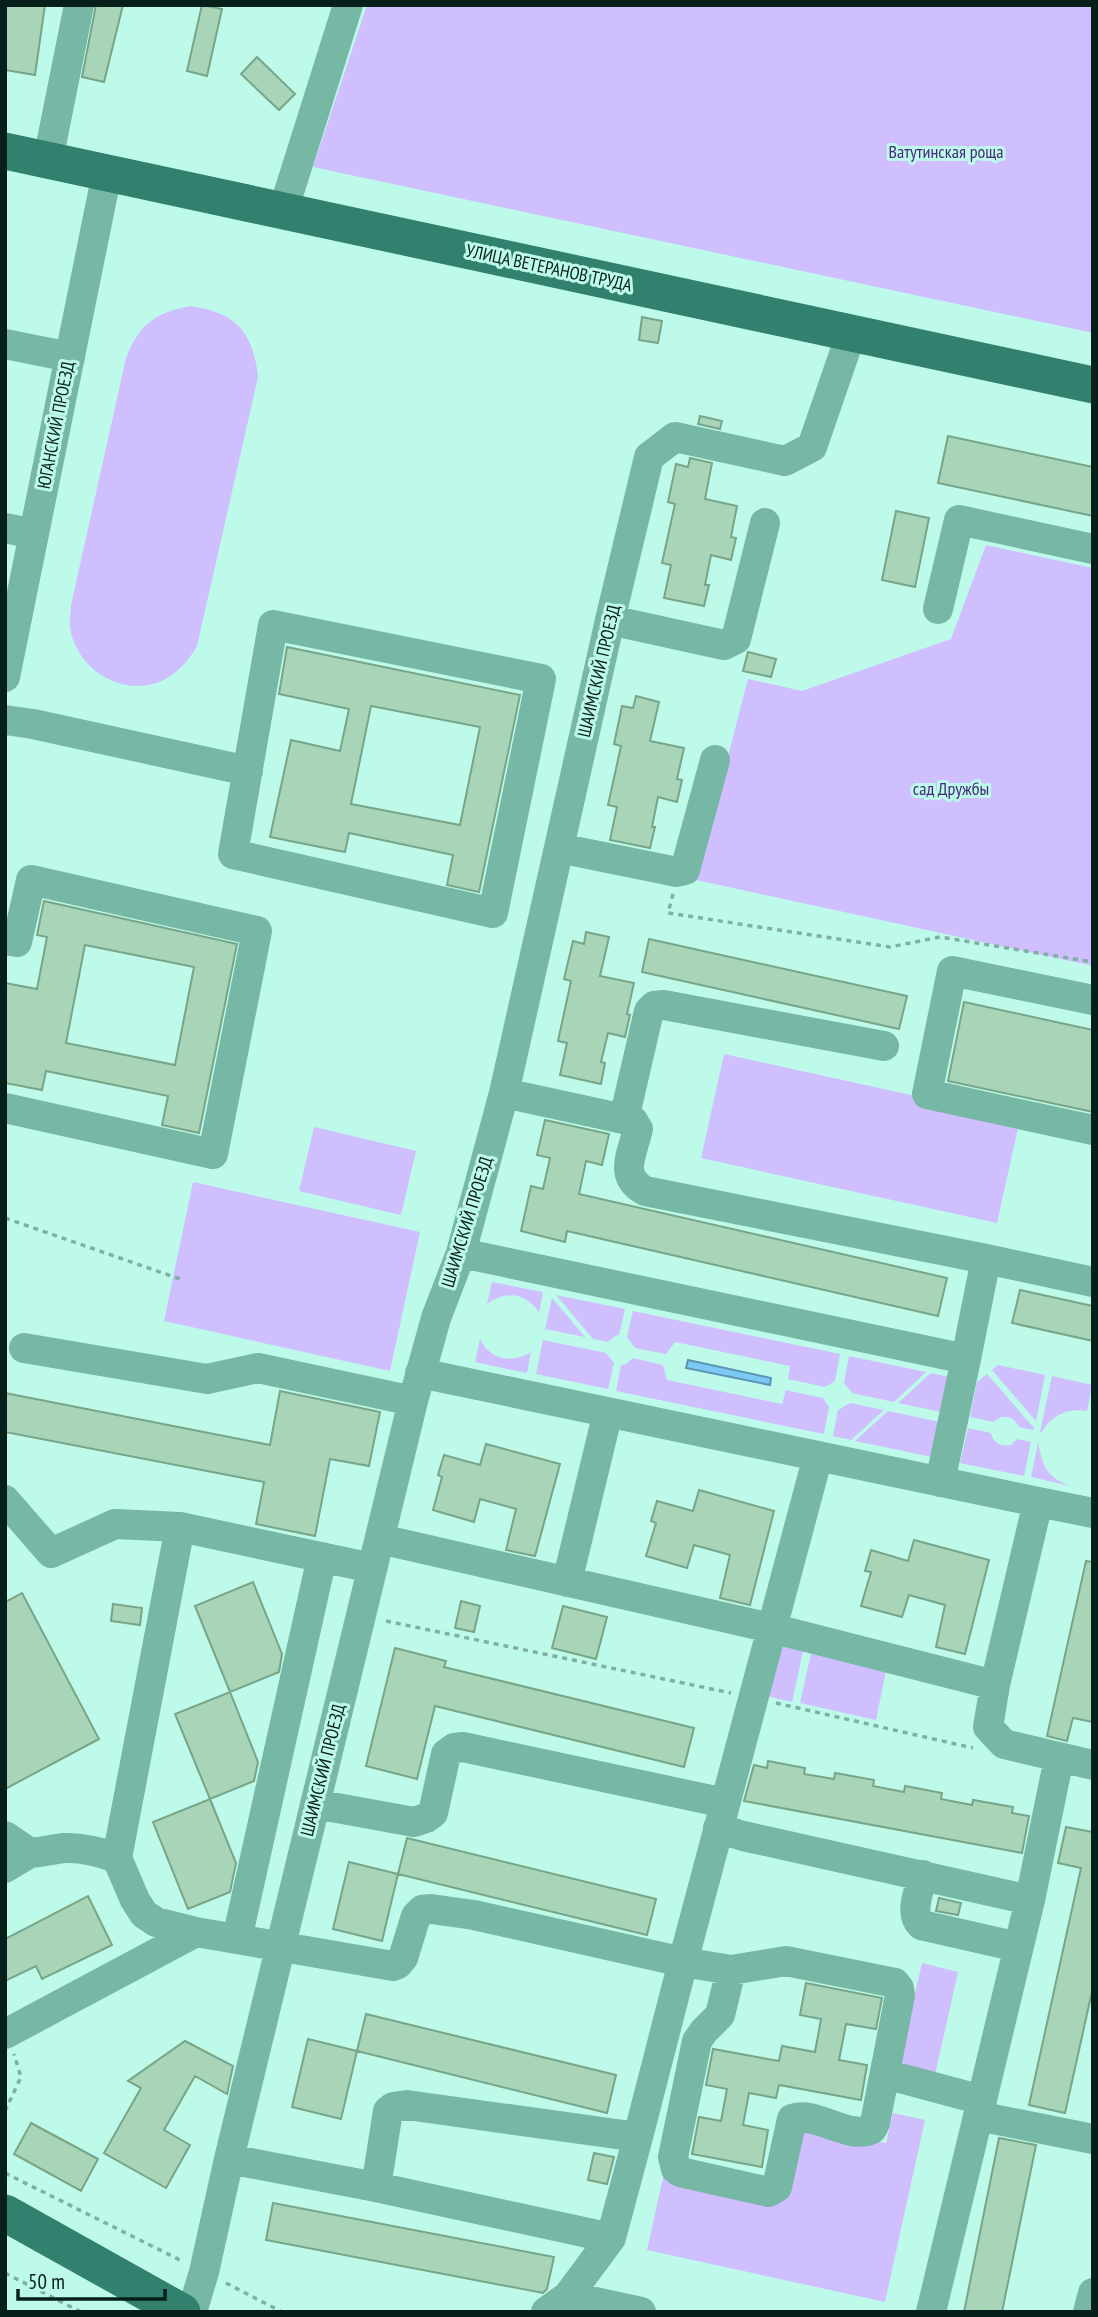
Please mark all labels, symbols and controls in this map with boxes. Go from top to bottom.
park label: Ватутинская роща [889,140,1003,163]
street label: УЛИЦА ВЕТЕРАНОВ ТРУДА [464,239,635,296]
street label: ЮГАНСКИЙ ПРОЕЗД [32,359,79,491]
street label: ШАИМСКИЙ ПРОЕЗД [572,602,625,739]
park label: сад Дружбы [913,777,989,800]
street label: ШАИМСКИЙ ПРОЕЗД [436,1154,497,1290]
street label: ШАИМСКИЙ ПРОЕЗД [295,1701,350,1838]
scale bar [18,2258,164,2302]
text: 50 m [28,2268,65,2295]

